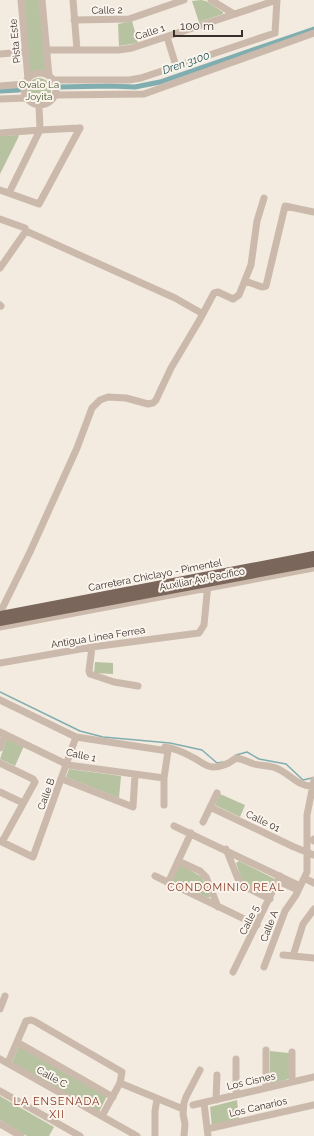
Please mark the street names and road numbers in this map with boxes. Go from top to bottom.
street label: Calle 2 [91,4,123,16]
street label: Pista Este [8,18,22,64]
street label: Calle 1 [134,22,167,42]
street label: Carretera Chiclayo - Pimentel [87,557,223,593]
street label: Auxiliar Av. Pacífico [158,565,246,593]
street label: Antigua Linea Ferrea [50,624,146,650]
street label: Calle 1 [65,746,98,764]
street label: Calle B [35,776,57,811]
street label: Calle 01 [244,808,282,834]
street label: Calle 5 [237,903,261,937]
street label: Calle A [258,909,280,943]
street label: Calle C [35,1064,69,1090]
street label: Los Cisnes [226,1070,276,1092]
street label: Los Canarios [228,1095,288,1119]

